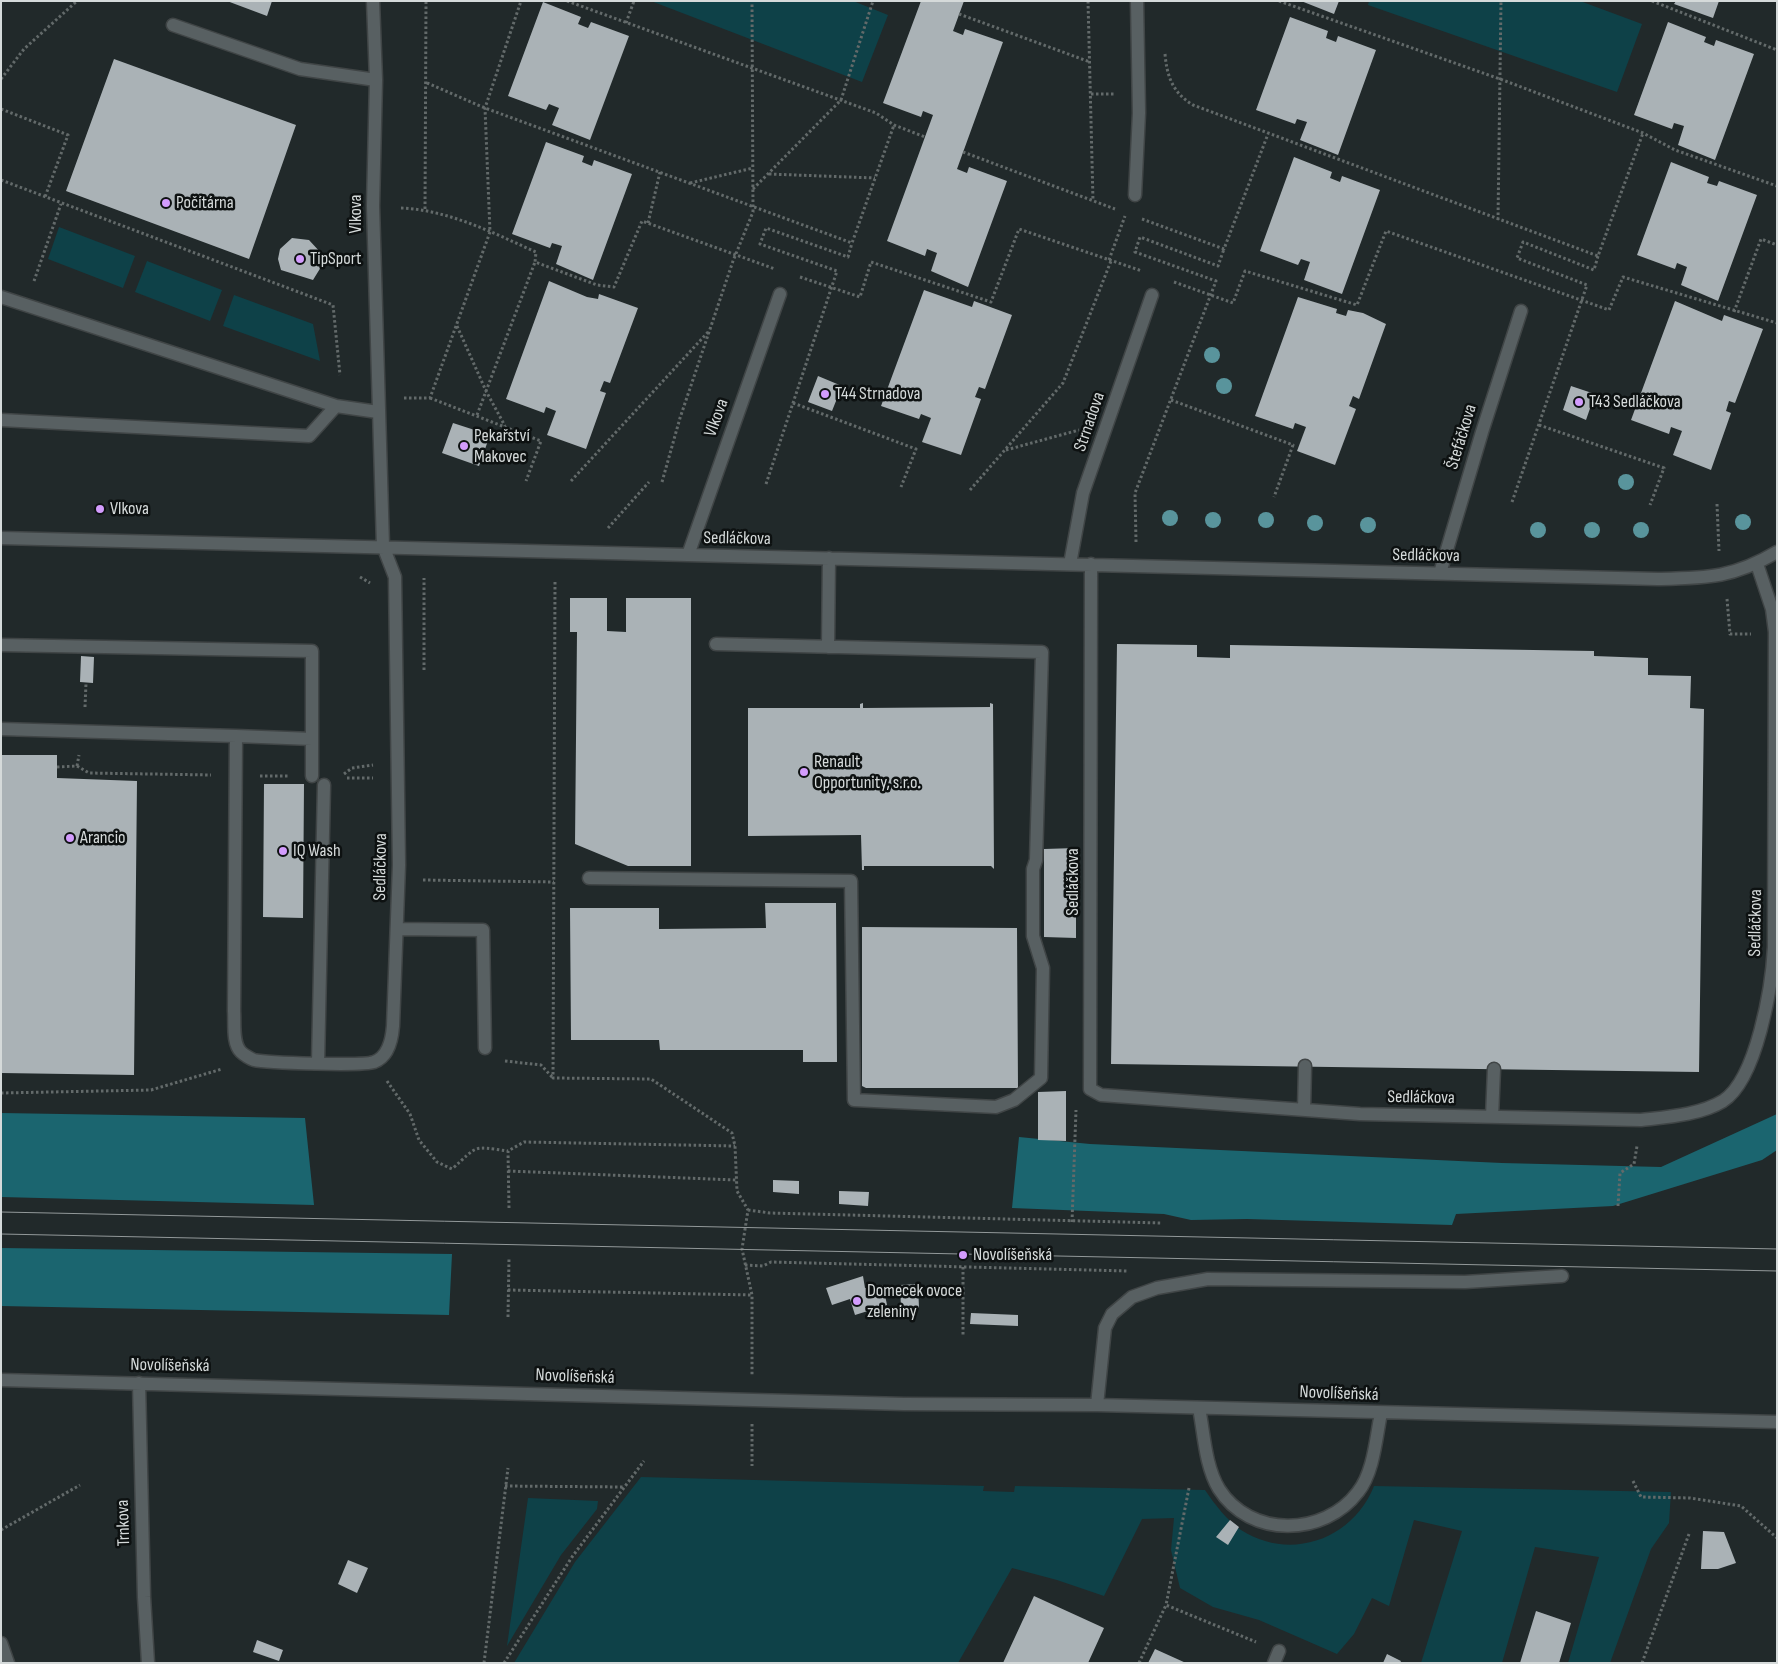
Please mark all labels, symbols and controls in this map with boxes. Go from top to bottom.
place label: Počítárna [176,192,234,214]
street label: Vlkova [345,195,367,233]
marker: Počítárna [160,197,172,209]
place label: TipSport [310,248,362,270]
marker: TipSport [294,253,306,265]
place label: T44 Strnadova [835,383,921,405]
marker: T44 Strnadova [819,388,831,400]
street label: Strnadova [1070,389,1110,455]
place label: T43 Sedláčkova [1589,391,1681,413]
street label: Vlkova [700,396,734,440]
marker: T43 Sedláčkova [1573,396,1585,408]
street label: Štefáčkova [1442,402,1482,472]
place label: Pekařství Makovec [474,425,530,468]
marker: Pekařství Makovec [458,440,470,452]
place label: Vlkova [110,498,149,520]
marker: Vlkova [94,503,106,515]
street label: Sedláčkova [703,528,771,550]
street label: Sedláčkova [1392,545,1460,567]
place label: Renault Opportunity, s.r.o. [814,751,921,794]
marker: Renault Opportunity, s.r.o. [798,766,810,778]
place label: Arancio [80,827,126,849]
marker: Arancio [64,832,76,844]
street label: Sedláčkova [370,833,392,901]
place label: IQ Wash [293,840,341,862]
marker: IQ Wash [277,845,289,857]
street label: Sedláčkova [1062,848,1084,916]
street label: Sedláčkova [1745,889,1767,957]
street label: Sedláčkova [1387,1087,1455,1109]
place label: Novolíšeňská [973,1244,1052,1266]
marker: Novolíšeňská [957,1249,969,1261]
place label: Domecek ovoce zeleniny [867,1280,962,1322]
marker: Domecek ovoce zeleniny [851,1295,863,1307]
street label: Novolíšeňská [130,1355,210,1377]
street label: Novolíšeňská [535,1365,615,1389]
street label: Novolíšeňská [1299,1382,1379,1406]
street label: Trnkova [112,1499,136,1547]

